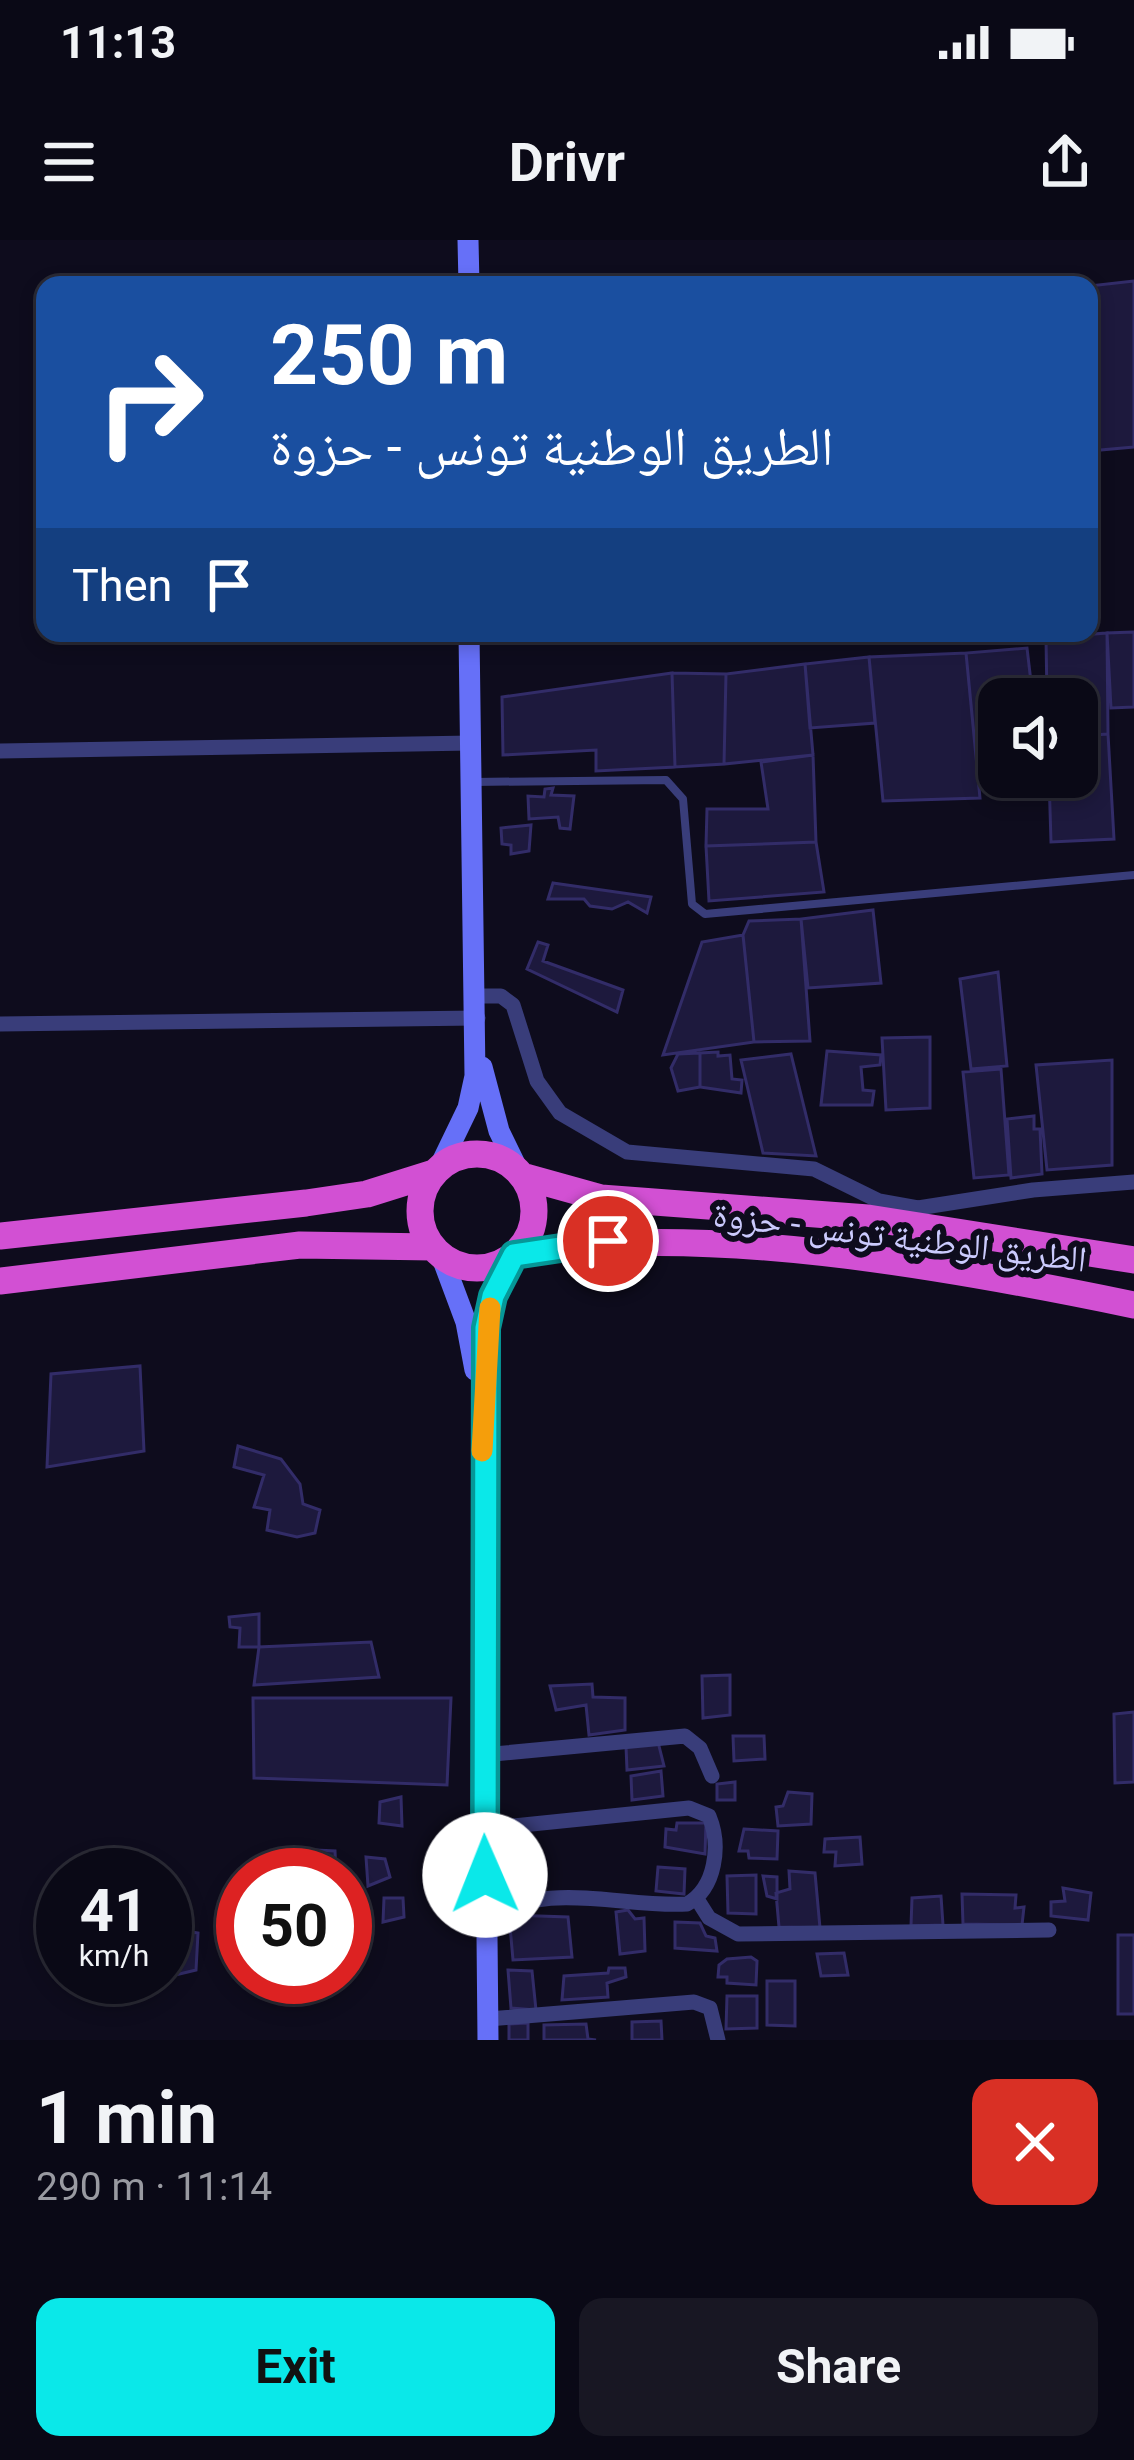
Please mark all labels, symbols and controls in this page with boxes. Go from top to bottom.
text: 11:13 [60,16,176,69]
icon: menu [36,129,102,195]
icon: share [1032,129,1098,195]
text: Drivr [509,131,625,194]
text: 250 m [270,306,508,405]
icon: right [72,324,228,480]
text: الطريق الوطنية تونس - حزوة [270,415,834,478]
icon: arrive [196,552,262,618]
text: Then [72,559,172,612]
map controls [978,678,1098,798]
button: sound [978,678,1098,798]
pin [557,1190,659,1292]
street label: الطريق الوطنية تونس - حزوة [711,1193,1089,1281]
icon: arrive [575,1208,641,1274]
position arrow [422,1812,548,1938]
speed limit sign: 50 [216,1848,372,2004]
text: 41 [80,1875,148,1946]
text: km/h [79,1938,149,1973]
text: 1 min [36,2076,217,2161]
button: close [972,2079,1098,2205]
text: 290 m · 11:14 [36,2164,272,2210]
button: Exit [36,2298,555,2436]
button: Share [579,2298,1098,2436]

